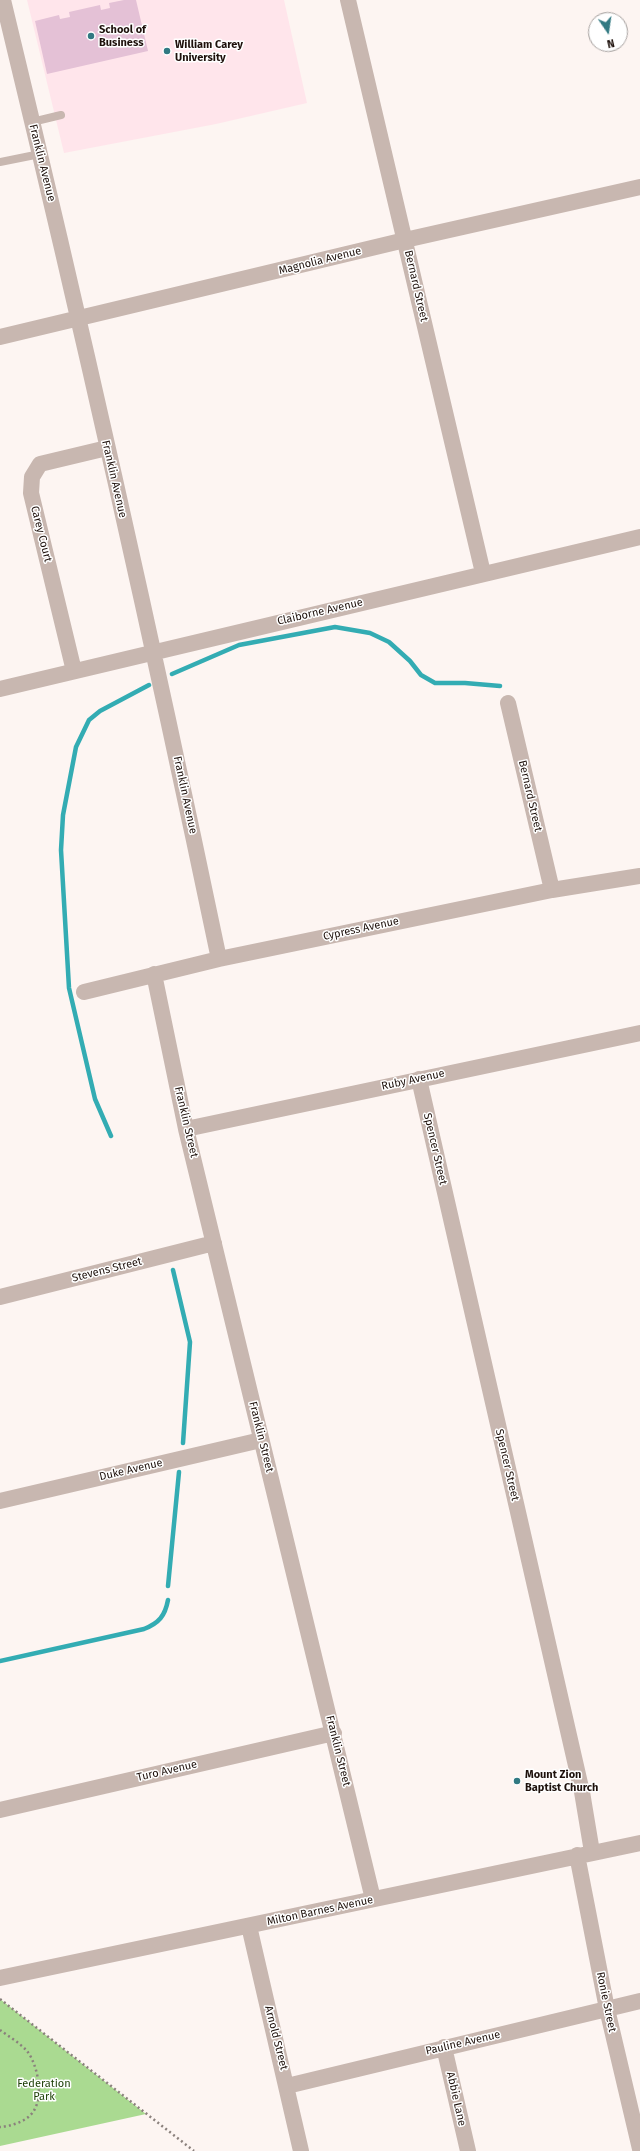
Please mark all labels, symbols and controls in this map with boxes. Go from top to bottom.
north arrow [588,12,628,52]
place label: School of Business [99,23,146,49]
marker: School of Business [86,31,96,41]
text: N [606,36,616,50]
place label: William Carey University [175,38,243,64]
marker: William Carey University [162,46,172,56]
street label: Franklin Avenue [26,123,58,203]
street label: Magnolia Avenue [277,244,363,278]
street label: Bernard Street [401,249,431,323]
street label: Franklin Avenue [99,439,129,519]
street label: Carey Court [28,505,54,563]
street label: Claiborne Avenue [276,596,364,628]
street label: Franklin Avenue [170,755,200,835]
street label: Bernard Street [515,759,545,833]
street label: Cypress Avenue [322,915,400,943]
street label: Ruby Avenue [380,1067,446,1093]
street label: Franklin Street [171,1085,201,1159]
street label: Spencer Street [420,1112,450,1186]
street label: Stevens Street [71,1255,143,1285]
street label: Franklin Street [246,1400,276,1474]
street label: Spencer Street [492,1428,522,1502]
street label: Duke Avenue [98,1456,164,1484]
street label: Franklin Street [323,1714,353,1788]
street label: Turo Avenue [136,1758,198,1784]
place label: Mount Zion Baptist Church [525,1768,598,1794]
marker: Mount Zion Baptist Church [512,1776,522,1786]
street label: Milton Barnes Avenue [266,1893,374,1929]
street label: Ronie Street [593,1971,619,2033]
street label: Arnold Street [262,2004,290,2072]
street label: Pauline Avenue [424,2028,502,2058]
street label: Abbie Lane [443,2071,469,2127]
park label: Federation Park [17,2077,71,2103]

